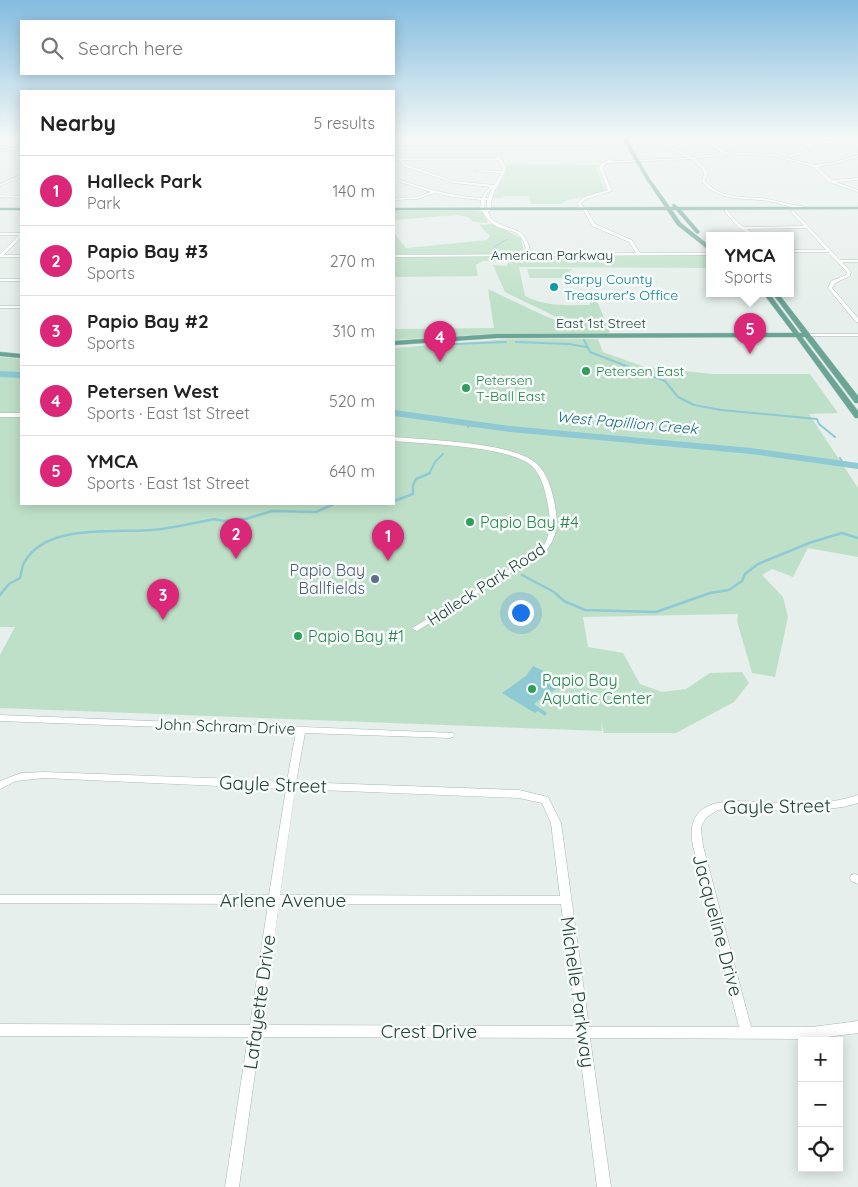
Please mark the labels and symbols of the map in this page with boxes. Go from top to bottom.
street label: American Parkway [491,246,613,264]
place label: Sarpy County Treasurer's Office [564,270,678,304]
marker: Sarpy County Treasurer's Office [548,281,560,293]
pin: 5 [734,313,766,354]
street label: East 1st Street [556,314,646,332]
pin: 4 [424,321,456,362]
place label: Petersen East [596,362,684,380]
marker: Petersen East [580,365,592,377]
place label: Petersen T-Ball East [476,371,546,405]
marker: Petersen T-Ball East [460,382,472,394]
water label: West Papillion Creek [556,407,700,438]
place label: Papio Bay #4 [480,512,579,532]
marker: Papio Bay #4 [464,516,476,528]
pin: 2 [220,518,252,559]
pin: 1 [372,520,404,561]
street label: Halleck Park Road [423,538,549,630]
place label: Papio Bay Ballfields [289,560,365,598]
marker: Papio Bay Ballfields [369,573,381,585]
pin: 3 [147,579,179,620]
your location [508,600,534,626]
place label: Papio Bay #1 [308,626,404,646]
marker: Papio Bay #1 [292,630,304,642]
place label: Papio Bay Aquatic Center [542,670,652,708]
marker: Papio Bay Aquatic Center [526,683,538,695]
street label: John Schram Drive [154,714,296,738]
street label: Gayle Street [219,770,327,798]
street label: Gayle Street [723,793,831,819]
street label: Jacqueline Drive [687,851,749,999]
street label: Arlene Avenue [220,888,346,912]
street label: Michelle Parkway [556,915,600,1069]
street label: Lafayette Drive [238,933,280,1071]
street label: Crest Drive [381,1019,477,1043]

